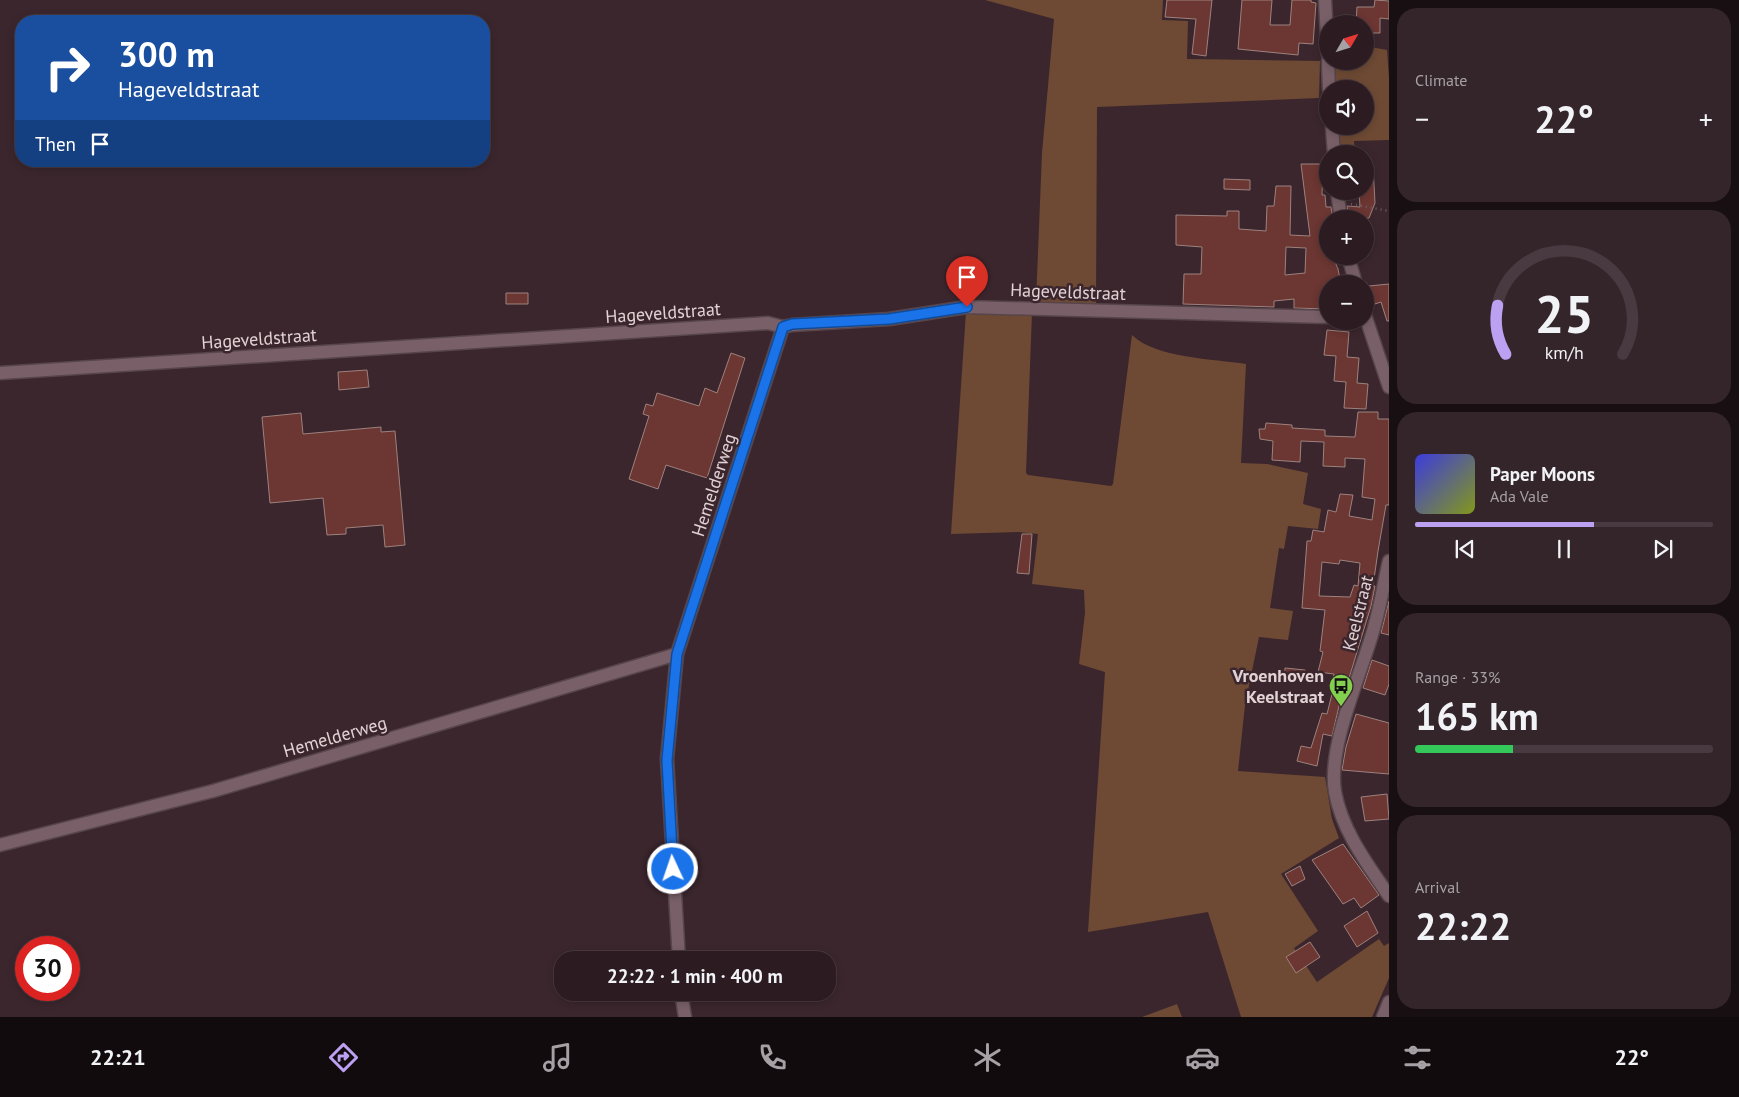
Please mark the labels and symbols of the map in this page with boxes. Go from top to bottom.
north arrow [1319,15,1374,70]
pin [946,256,988,307]
street label: Hageveldstraat [1010,278,1126,305]
street label: Hageveldstraat [604,297,722,328]
street label: Hageveldstraat [200,323,318,354]
street label: Hemelderweg [686,430,741,539]
street label: Keelstraat [1337,573,1378,653]
place label: Vroenhoven Keelstraat [1232,664,1325,708]
bus stop icon: Vroenhoven Keelstraat [1328,673,1354,707]
street label: Hemelderweg [280,711,389,762]
position arrow [646,842,698,894]
speed limit sign: 30 [15,936,80,1001]

